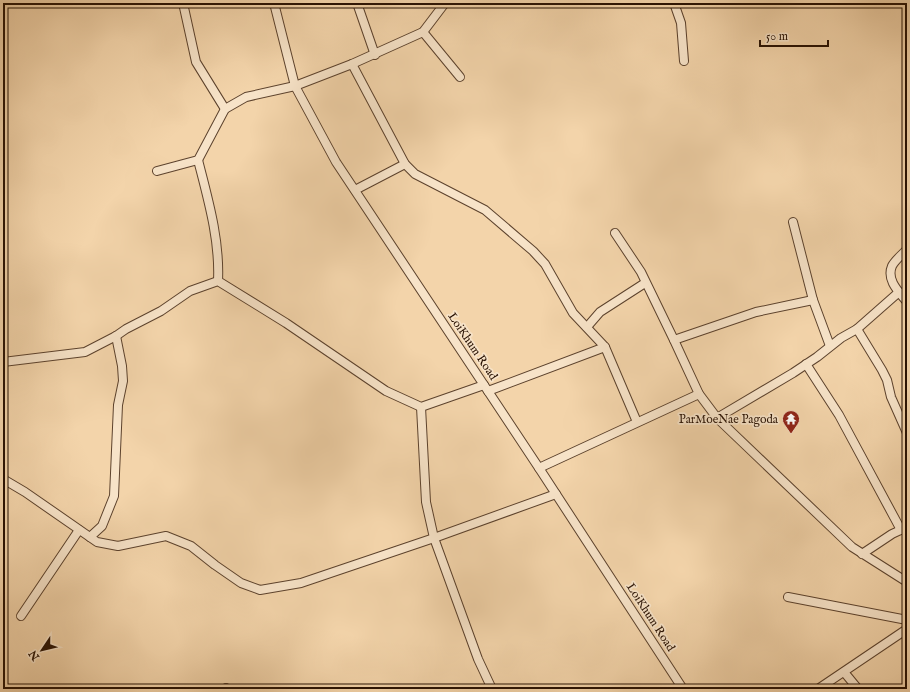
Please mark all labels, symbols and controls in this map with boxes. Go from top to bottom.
scale bar [760,22,828,48]
text: 50 m [766,29,788,44]
street label: LoiKhum Road [444,310,501,383]
temple icon: ParMoeNae Pagoda [781,409,801,434]
place label: ParMoeNae Pagoda [679,412,779,427]
street label: LoiKhum Road [623,580,679,655]
north arrow [22,630,62,670]
text: N [26,647,44,664]

